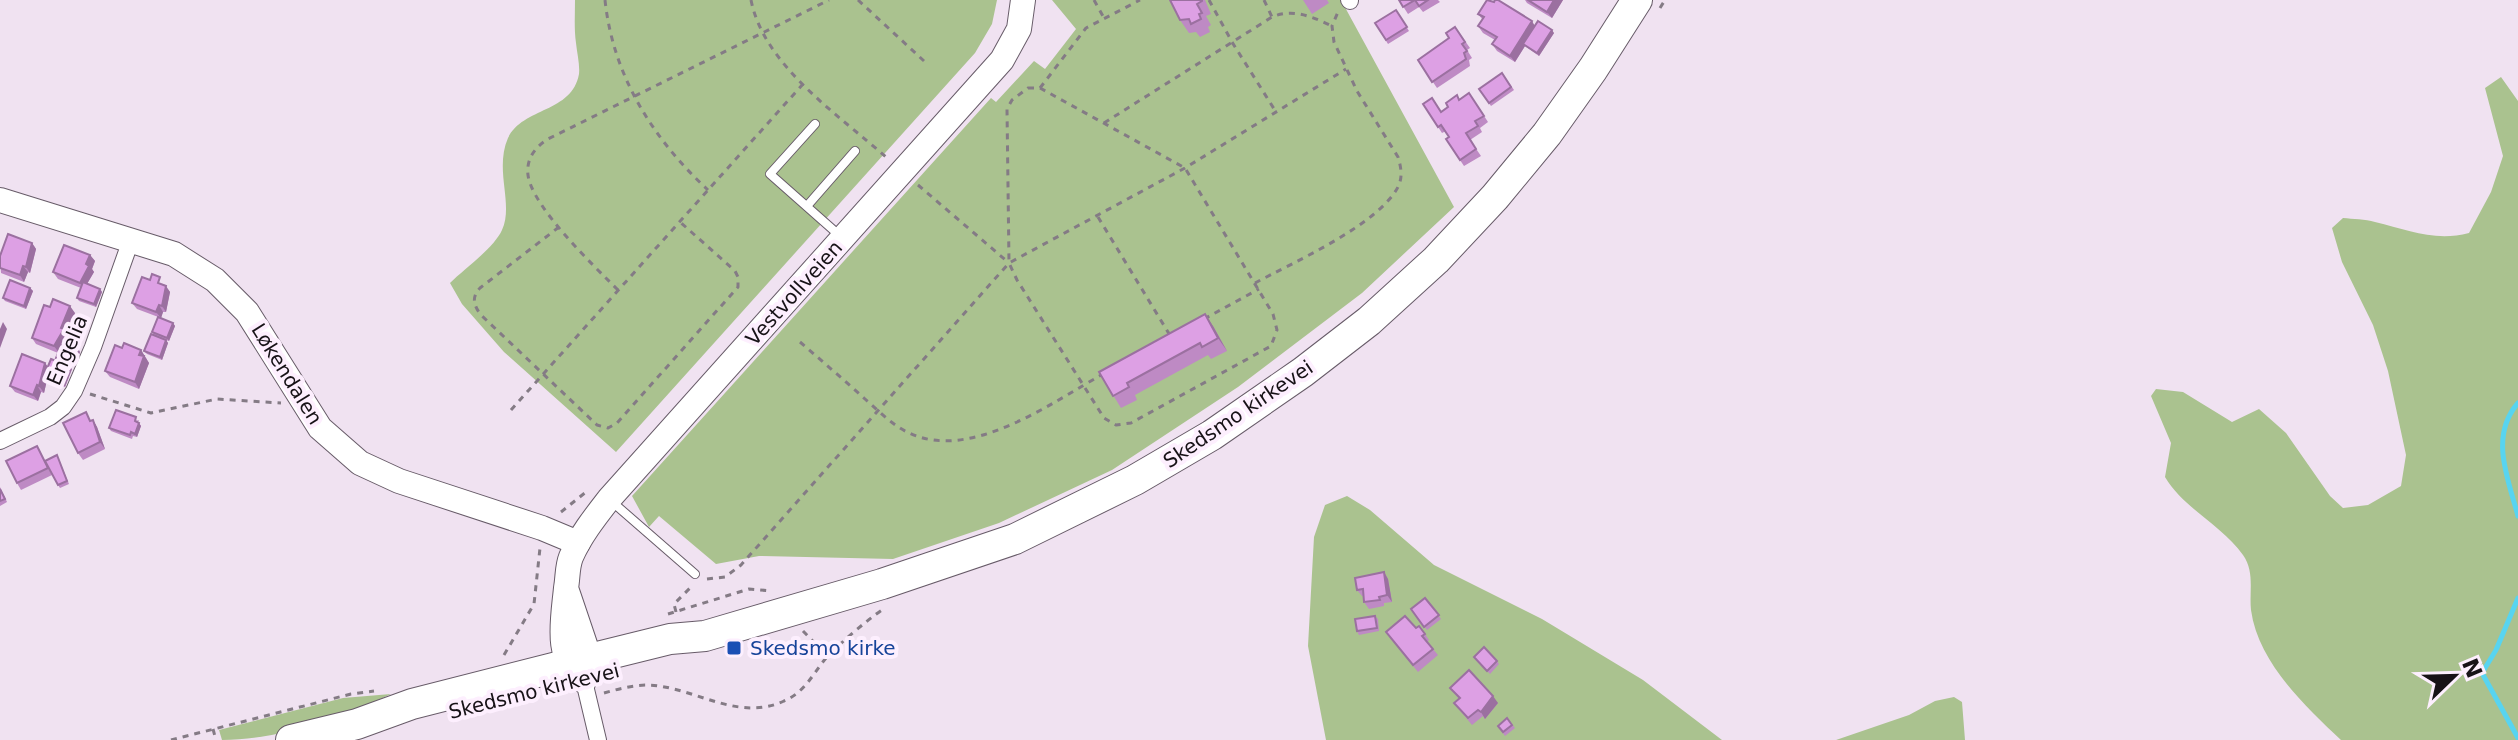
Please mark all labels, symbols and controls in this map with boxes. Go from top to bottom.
street label: Vestvollveien [741,236,847,350]
street label: Engelia [42,311,92,389]
street label: Løkendalen [246,319,328,429]
street label: Skedsmo kirkevei [1159,355,1317,473]
place label: Skedsmo kirke [750,636,896,660]
north arrow [2414,636,2494,716]
marker: Skedsmo kirke [725,639,743,657]
text: N [2457,655,2487,682]
street label: Skedsmo kirkevei [446,658,622,724]

